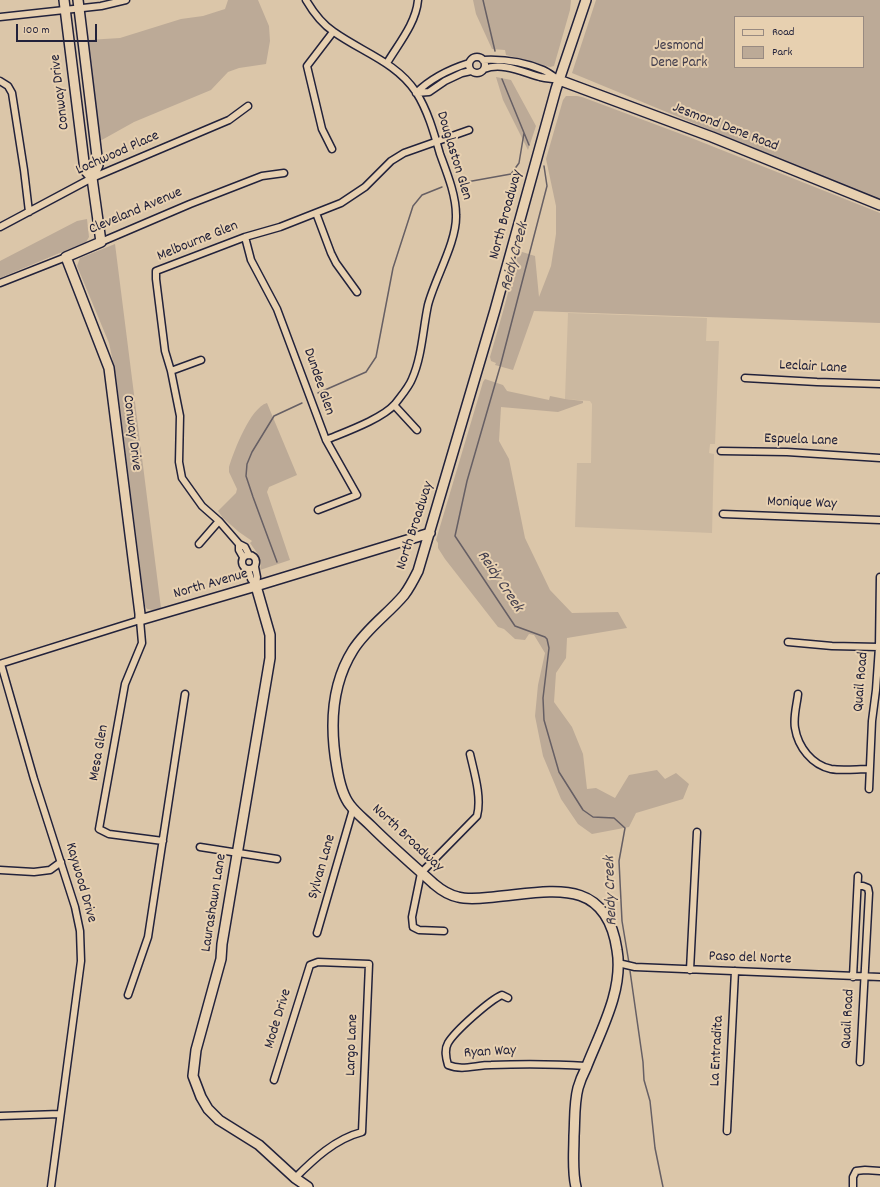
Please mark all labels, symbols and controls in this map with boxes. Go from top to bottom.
scale bar [18,16,99,42]
legend [734,16,864,68]
text: 100 m [23,22,50,39]
text: Road [772,24,794,41]
park label: Jesmond Dene Park [651,38,707,73]
text: Park [772,44,792,61]
street label: Conway Drive [47,53,75,131]
street label: Jesmond Dene Road [669,100,781,156]
street label: Douglaston Glen [431,110,475,202]
street label: Lochwood Place [74,128,162,180]
street label: North Broadway [486,168,528,262]
street label: Cleveland Avenue [87,184,185,240]
street label: Melbourne Glen [155,218,241,266]
water label: Reidy Creek [498,221,534,293]
street label: Dundee Glen [298,346,338,418]
street label: Leclair Lane [779,357,847,379]
street label: Conway Drive [117,394,145,472]
street label: Espuela Lane [764,431,838,451]
street label: North Broadway [393,480,439,572]
street label: Monique Way [767,494,837,514]
water label: Reidy Creek [472,548,526,616]
street label: North Avenue [172,566,250,604]
street label: Quail Road [850,651,874,713]
street label: Mesa Glen [86,723,114,783]
street label: North Broadway [367,801,447,877]
street label: Sylvan Lane [305,833,341,901]
street label: Kaywood Drive [60,841,100,925]
street label: Laurashawn Lane [198,853,232,953]
water label: Reidy Creek [601,856,623,926]
street label: Paso del Norte [708,949,792,969]
street label: Mode Drive [261,987,297,1051]
street label: Quail Road [838,989,860,1049]
street label: Largo Lane [343,1014,363,1076]
street label: La Entradita [707,1015,729,1087]
street label: Ryan Way [463,1043,517,1063]

